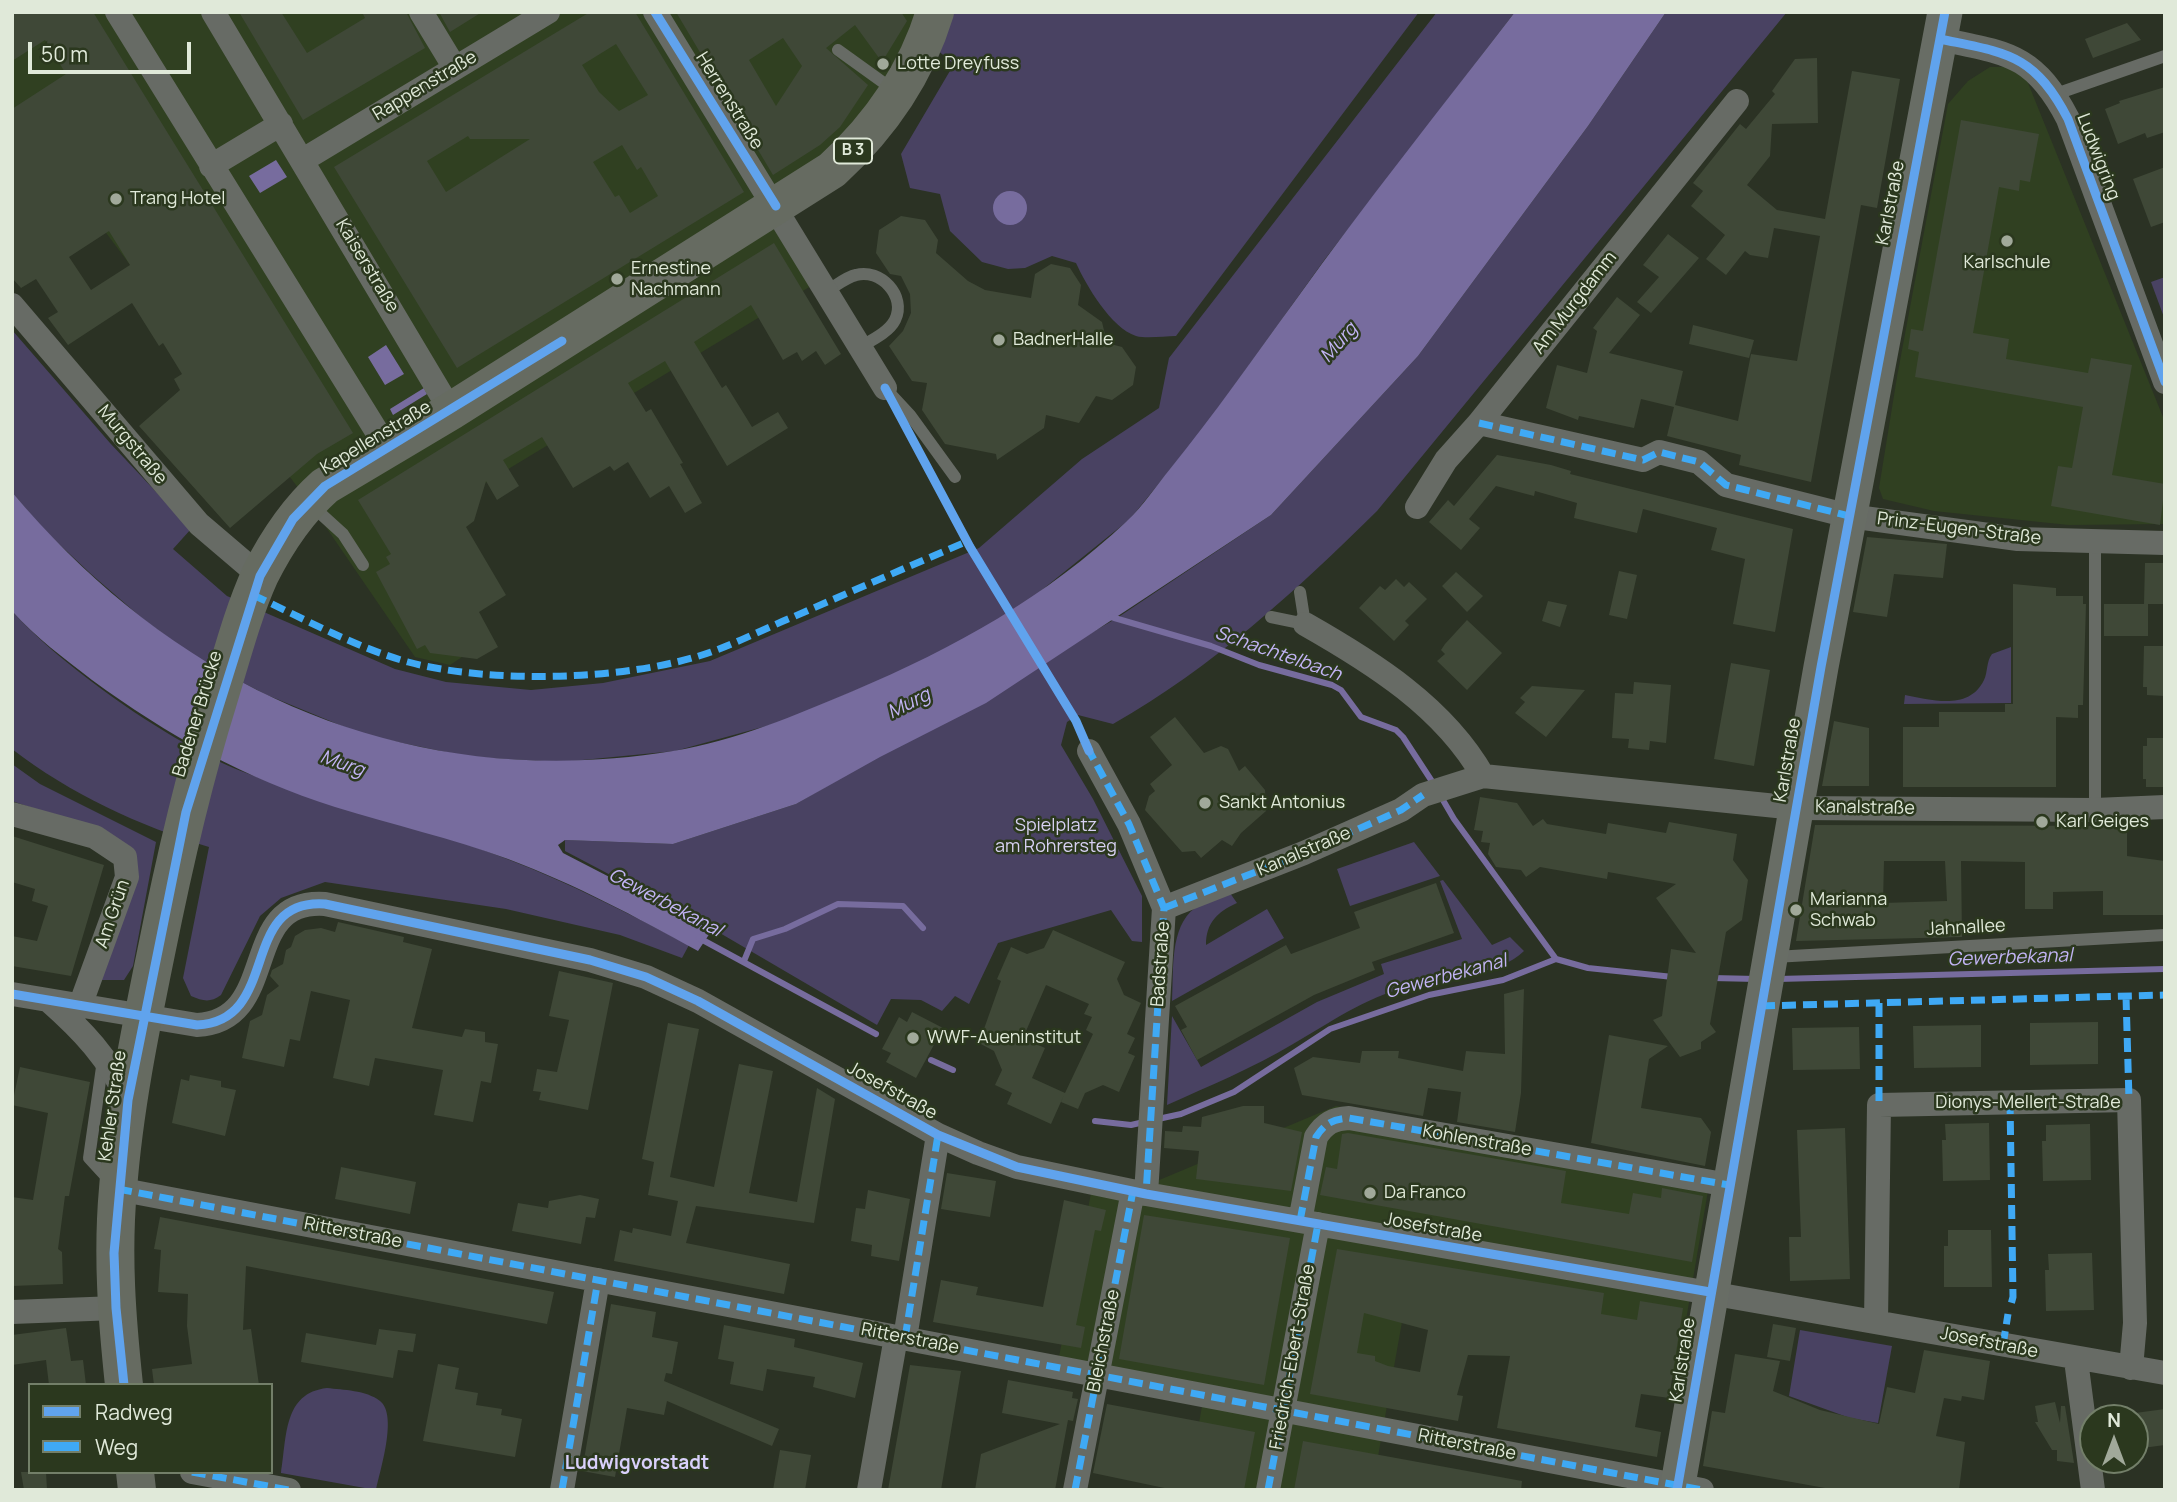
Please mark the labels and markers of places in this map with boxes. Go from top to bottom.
place label: Lotte Dreyfuss [897,53,1019,75]
marker: Lotte Dreyfuss [875,56,891,72]
place label: Trang Hotel [130,188,225,210]
marker: Trang Hotel [108,191,124,207]
marker: Karlschule [1999,233,2015,249]
place label: Karlschule [1964,252,2050,274]
place label: Ernestine Nachmann [631,258,721,300]
marker: Ernestine Nachmann [609,271,625,287]
place label: BadnerHalle [1013,329,1114,351]
marker: BadnerHalle [991,332,1007,348]
place label: Sankt Antonius [1219,792,1345,814]
marker: Sankt Antonius [1197,795,1213,811]
place label: Karl Geiges [2056,811,2149,833]
marker: Karl Geiges [2034,814,2050,830]
place label: Marianna Schwab [1810,889,1887,932]
marker: Marianna Schwab [1788,902,1804,918]
place label: WWF-Aueninstitut [927,1027,1081,1049]
marker: WWF-Aueninstitut [905,1030,921,1046]
place label: Da Franco [1384,1182,1466,1204]
marker: Da Franco [1362,1185,1378,1201]

